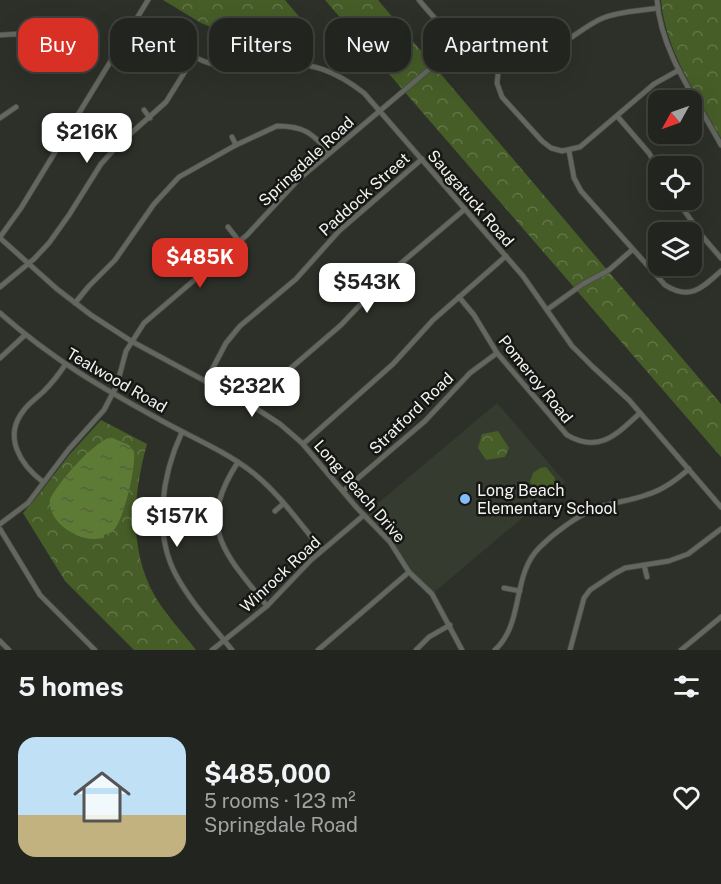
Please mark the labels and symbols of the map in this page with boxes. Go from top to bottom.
north arrow [648,90,702,144]
street label: Springdale Road [255,112,358,210]
pin: $216K [45,113,129,164]
street label: Saugatuck Road [423,146,518,251]
street label: Paddock Street [315,149,414,240]
pin: $485K [158,238,242,289]
pin: $543K [325,263,409,314]
street label: Pomeroy Road [494,332,577,427]
street label: Tealwood Road [63,344,170,417]
pin: $232K [210,367,294,418]
street label: Stratford Road [365,369,457,458]
street label: Long Beach Drive [310,436,409,546]
place label: Long Beach Elementary School [477,481,618,518]
marker: Long Beach Elementary School [458,492,472,506]
pin: $157K [135,497,219,548]
street label: Winrock Road [236,532,325,616]

